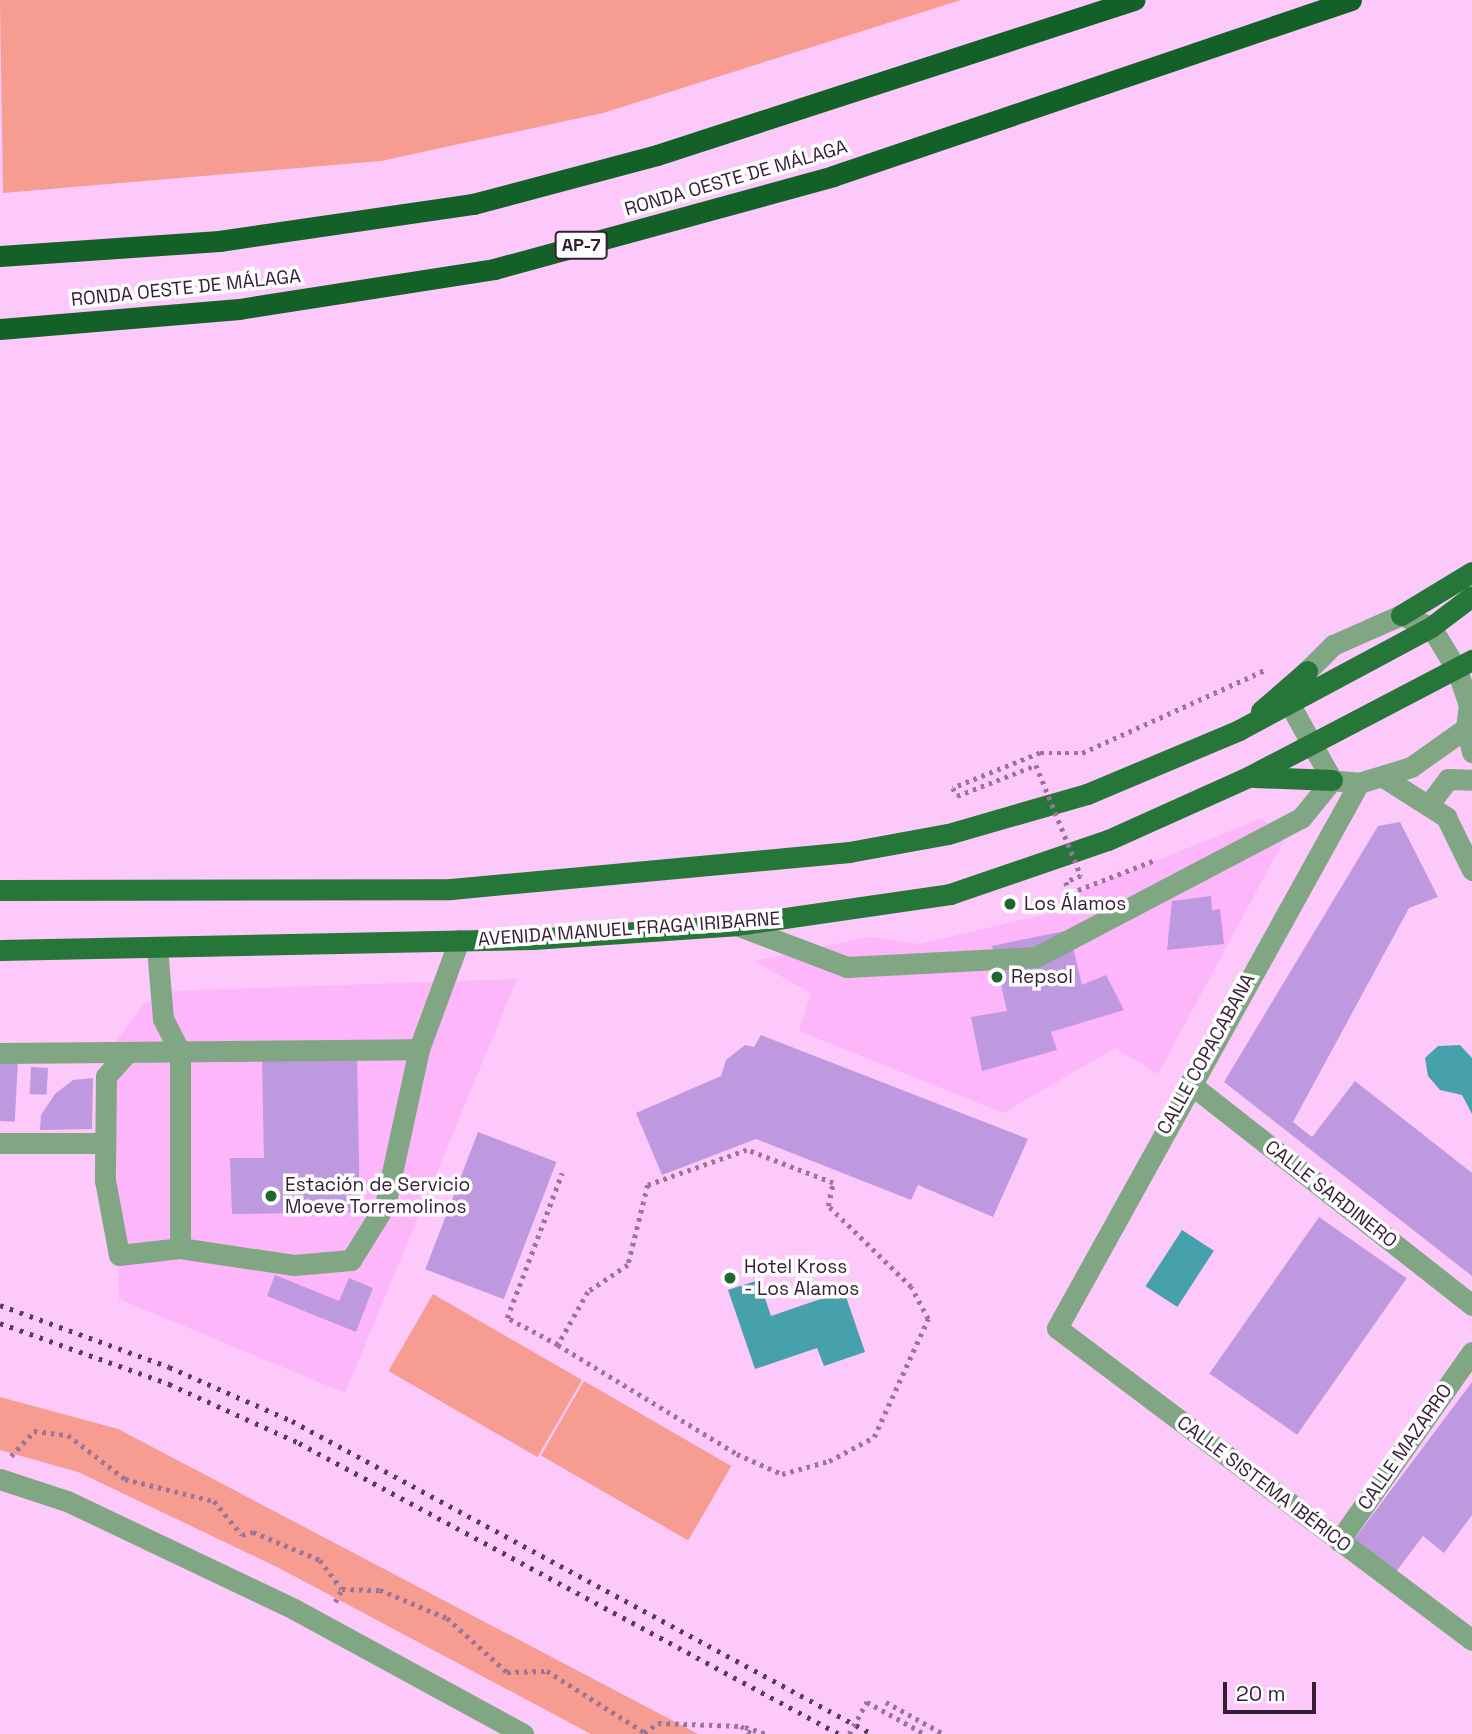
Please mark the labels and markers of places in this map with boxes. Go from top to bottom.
place label: Los Álamos [1024,893,1127,915]
marker: Los Álamos [1002,896,1018,912]
place label: Repsol [1011,966,1073,988]
marker: Repsol [989,969,1005,985]
place label: Estación de Servicio Moeve Torremolinos [285,1174,470,1218]
marker: Estación de Servicio Moeve Torremolinos [263,1188,279,1204]
place label: Hotel Kross - Los Alamos [744,1256,860,1300]
marker: Hotel Kross - Los Alamos [722,1270,738,1286]

